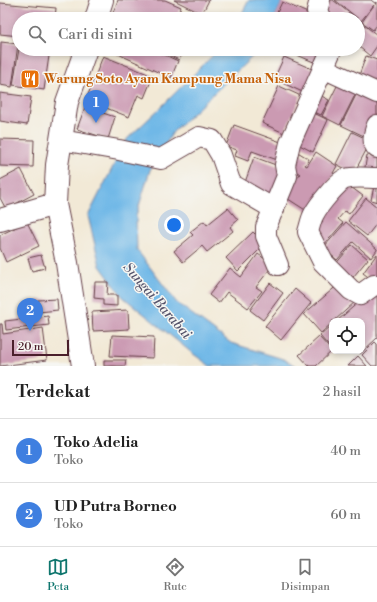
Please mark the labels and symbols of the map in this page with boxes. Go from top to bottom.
restaurant icon: Warung Soto Ayam Kampung Mama Nisa [19,68,41,90]
place label: Warung Soto Ayam Kampung Mama Nisa [43,71,292,87]
pin: 1 [83,90,109,123]
your location [164,215,184,235]
water label: Sungai Barabai [119,259,196,343]
pin: 2 [17,298,43,331]
scale bar [12,338,69,357]

